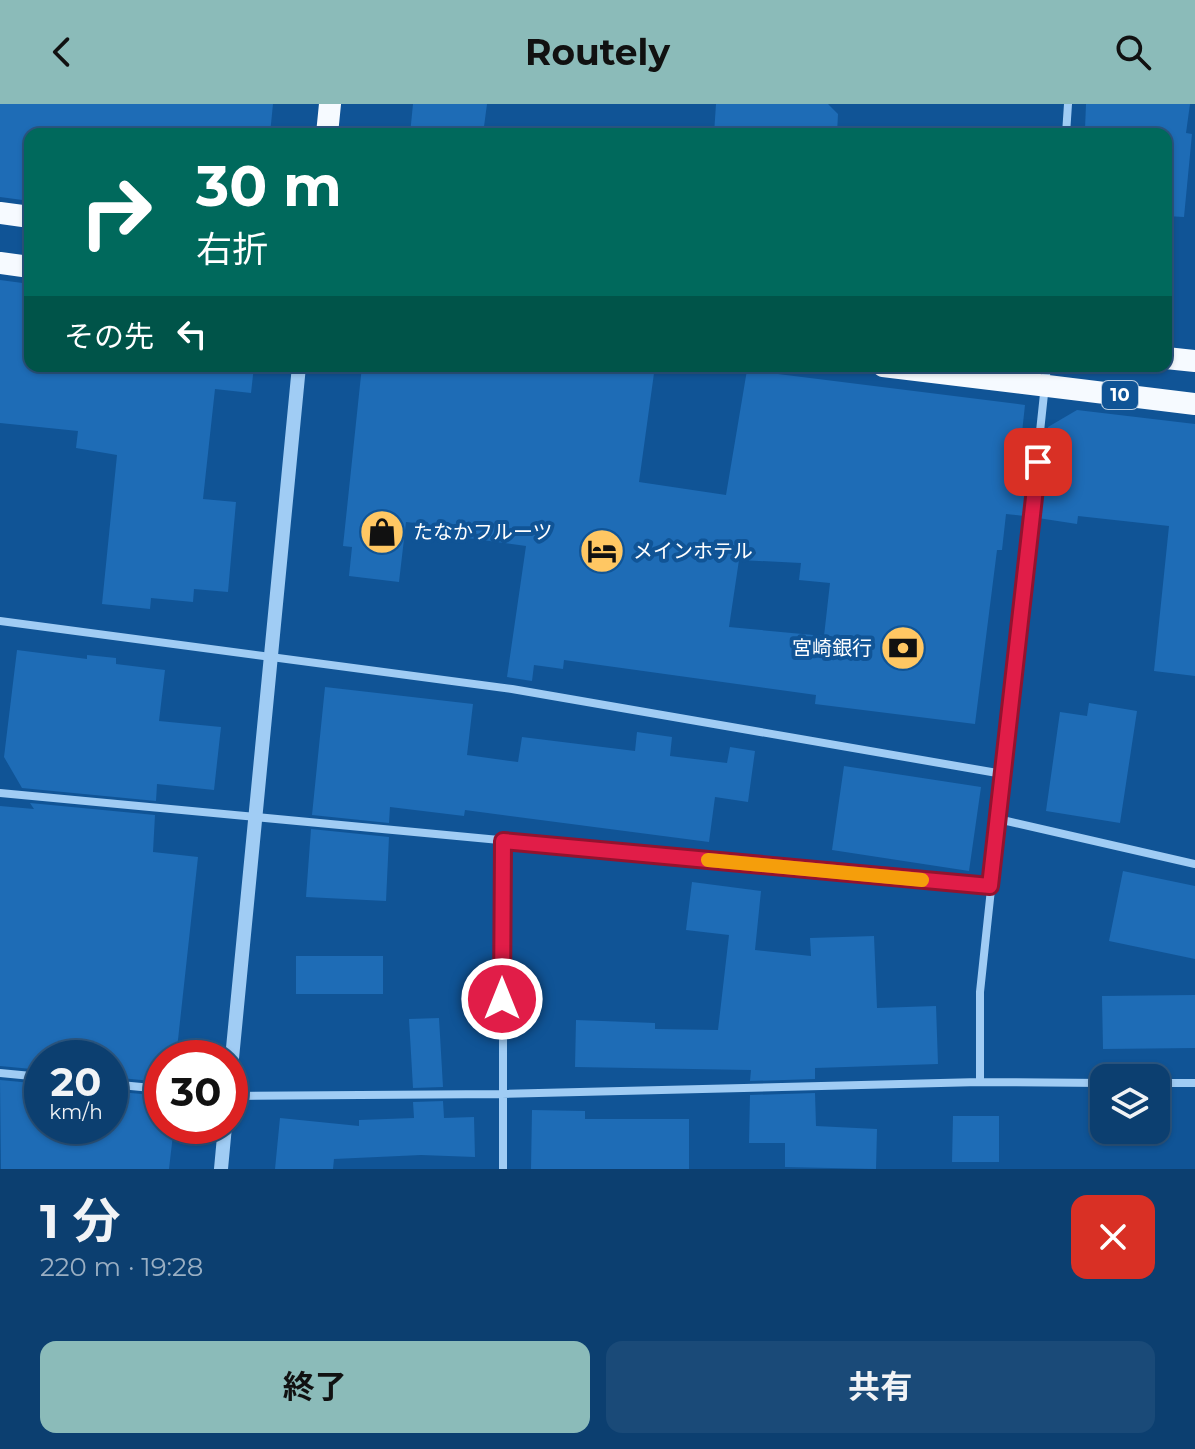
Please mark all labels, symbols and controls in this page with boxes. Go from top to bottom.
icon: back [40,30,84,74]
text: Routely [525,30,670,74]
icon: search [1111,30,1155,74]
text: 30 m [196,152,342,220]
icon: right [64,160,168,264]
text: 右折 [196,227,268,271]
icon: left [170,312,214,356]
text: その先 [64,318,154,355]
road number: 10 [1102,381,1138,409]
pin [1004,428,1072,496]
icon: arrive [1016,440,1060,484]
shop icon: たなかフルーツ [358,508,406,556]
place label: たなかフルーツ [413,520,553,544]
hotel icon: メインホテル [578,527,626,575]
place label: メインホテル [633,539,753,563]
bank icon: 宮崎銀行 [879,624,927,672]
place label: 宮崎銀行 [792,636,872,660]
position arrow [460,957,544,1041]
speed limit sign: 30 [144,1040,248,1144]
text: 20 [51,1057,101,1106]
map controls [1090,1064,1170,1144]
button: layers [1090,1064,1170,1144]
text: km/h [49,1100,103,1124]
text: 1 分 [40,1192,120,1250]
button: close [1071,1195,1155,1279]
text: 220 m · 19:28 [40,1251,203,1283]
button: 終了 [40,1341,590,1433]
button: 共有 [606,1341,1155,1433]

